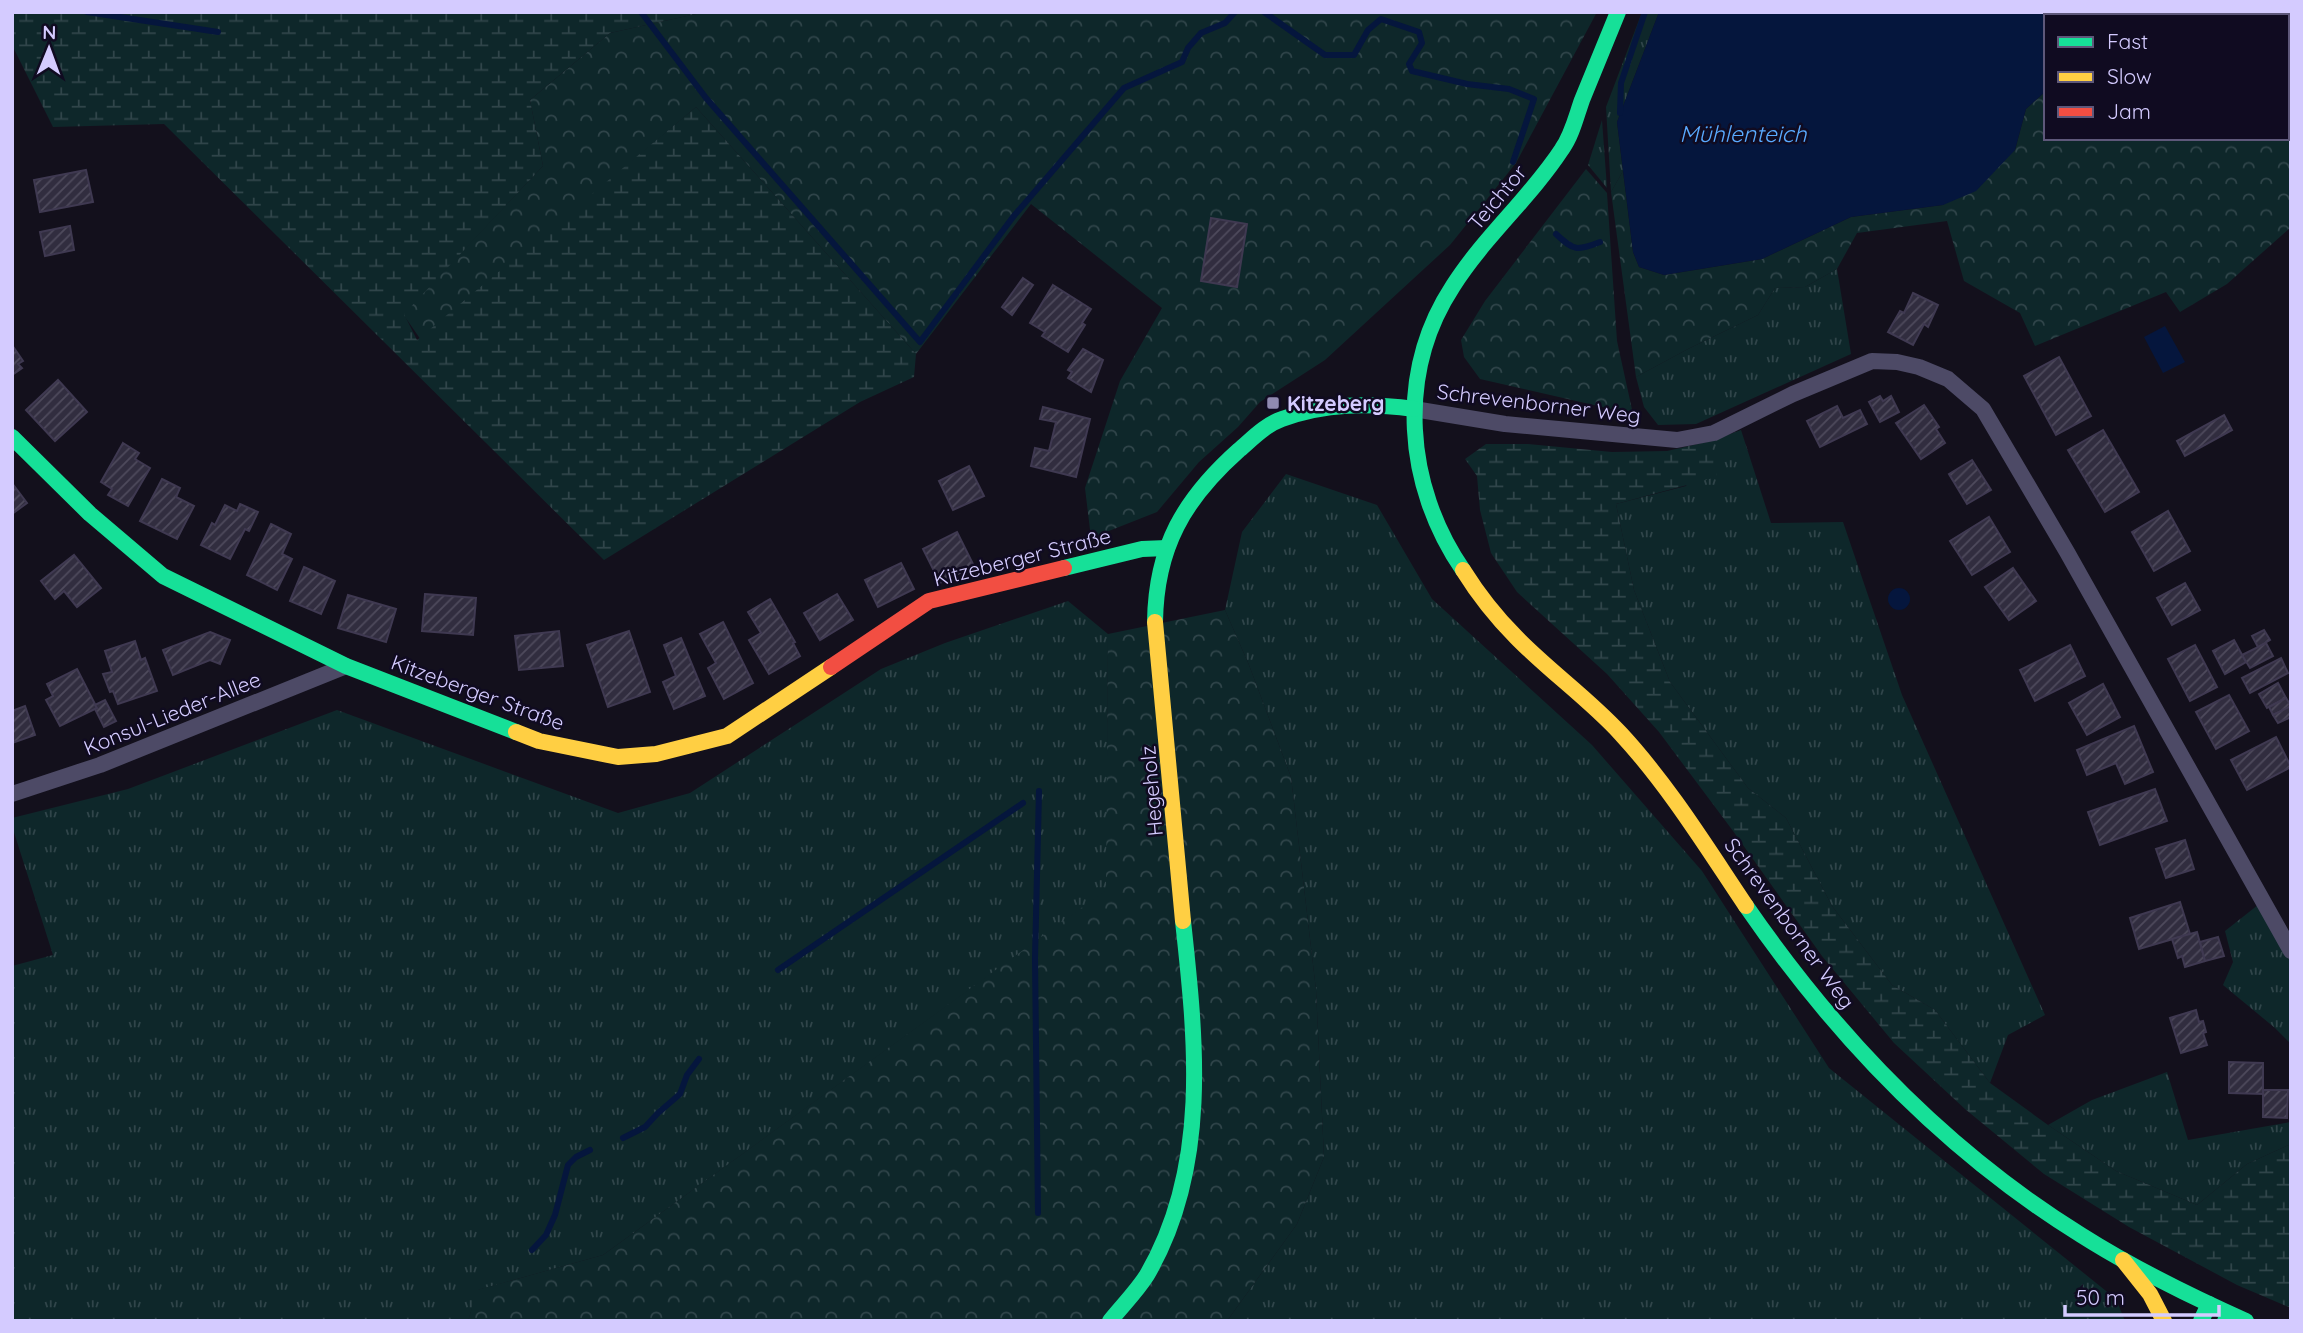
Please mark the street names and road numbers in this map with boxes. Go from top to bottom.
street label: Teichtor [1462,159,1532,235]
street label: Schrevenborner Weg [1436,378,1642,428]
street label: Kitzeberger Straße [930,522,1114,592]
street label: Kitzeberger Straße [388,649,568,735]
street label: Konsul-Lieder-Allee [80,666,264,760]
street label: Hegeholz [1134,745,1168,837]
street label: Schrevenborner Weg [1719,832,1861,1014]

